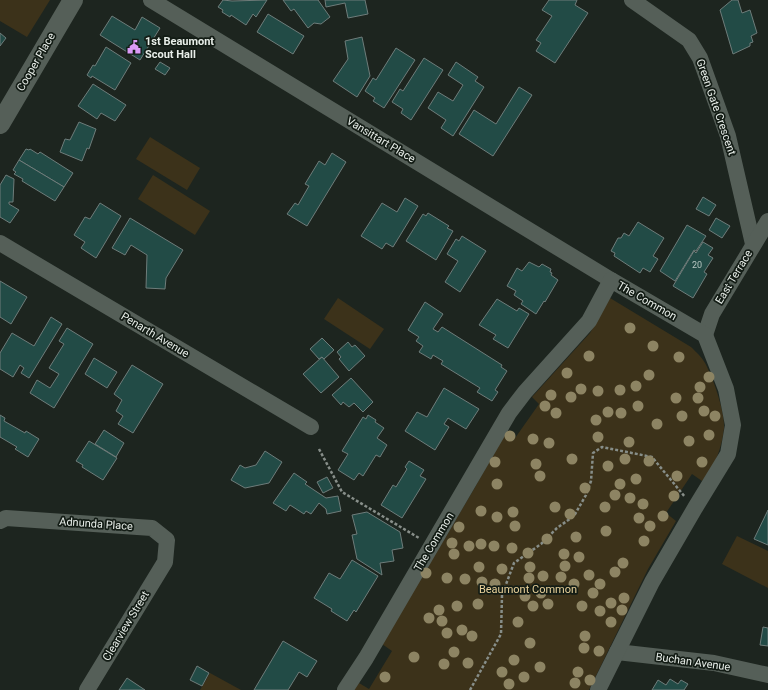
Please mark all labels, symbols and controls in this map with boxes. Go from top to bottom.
street label: Cooper Place [14,30,58,94]
place label: 1st Beaumont Scout Hall [145,35,214,61]
public building icon: 1st Beaumont Scout Hall [126,39,142,55]
street label: Green Gate Crescent [693,57,739,157]
street label: Vansittart Place [344,114,418,166]
street label: East Terrace [713,247,755,306]
house number: 20 [692,260,702,270]
street label: The Common [615,279,679,323]
street label: Penarth Avenue [119,310,192,361]
street label: The Common [411,510,457,574]
street label: Adnunda Place [59,515,133,533]
park label: Beaumont Common [479,583,577,596]
street label: Clearview Street [100,588,152,663]
street label: Buchan Avenue [655,650,731,674]

